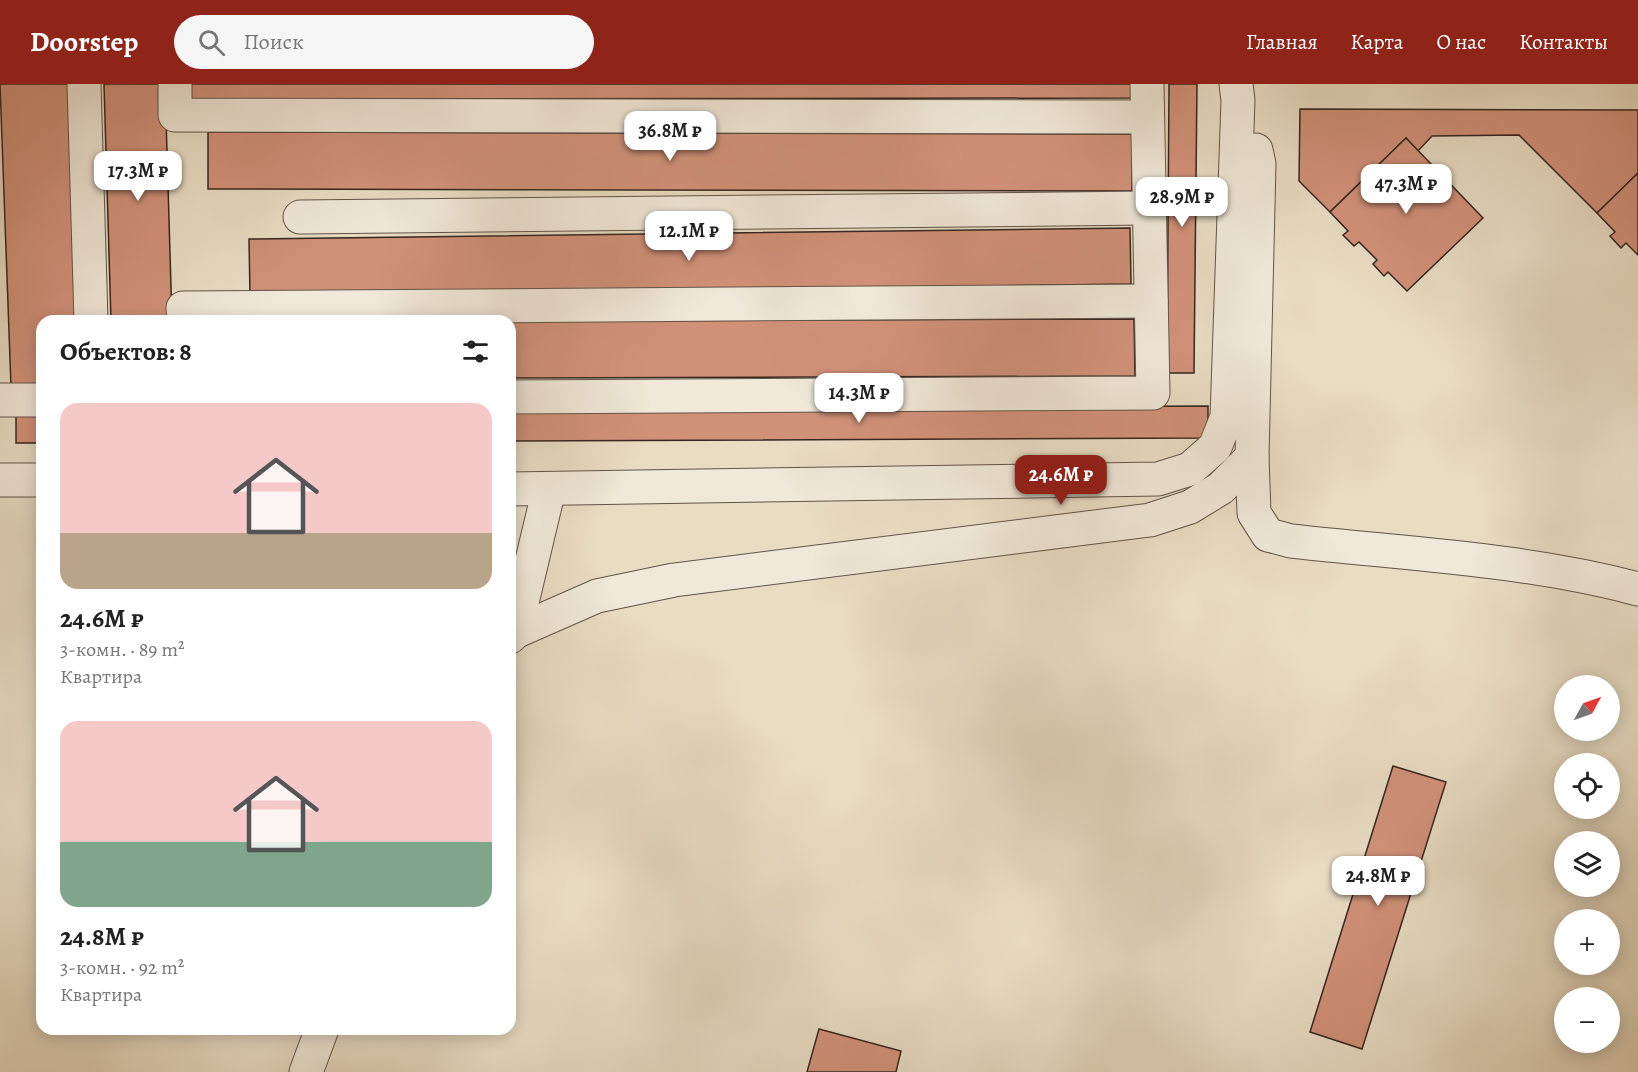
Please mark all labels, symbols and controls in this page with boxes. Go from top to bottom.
search box [174,15,594,69]
text: Doorstep [30,23,138,61]
icon: search [195,26,228,59]
text: Поиск [243,27,304,57]
text: Главная [1246,28,1318,56]
text: Карта [1351,28,1403,56]
text: О нас [1436,28,1486,56]
text: Контакты [1519,28,1608,56]
pin: 36.8M ₽ [615,111,725,162]
text: 36.8M ₽ [638,117,702,144]
pin: 17.3M ₽ [83,151,193,202]
text: 17.3M ₽ [108,157,168,184]
pin: 47.3M ₽ [1351,164,1461,215]
text: 47.3M ₽ [1375,170,1437,197]
pin: 28.9M ₽ [1127,177,1237,228]
text: 28.9M ₽ [1150,183,1214,210]
pin: 12.1M ₽ [634,211,744,262]
text: 12.1M ₽ [659,217,719,244]
text: Объектов: 8 [60,334,192,369]
icon: filters [459,335,492,368]
pin: 14.3M ₽ [804,373,914,424]
text: 14.3M ₽ [828,379,890,406]
icon: home [222,442,330,550]
pin: 24.6M ₽ [1006,455,1116,506]
text: 24.6M ₽ [1029,461,1093,488]
text: 24.6M ₽ [60,601,144,636]
text: 3-комн. · 89 m² [60,636,185,663]
text: Квартира [60,663,142,690]
north arrow [1554,675,1620,741]
map controls [1554,675,1620,1053]
button: locate [1554,753,1620,819]
icon: home [222,760,330,868]
button: layers [1554,831,1620,897]
pin: 24.8M ₽ [1323,856,1433,907]
text: 24.8M ₽ [1346,862,1410,889]
button: + [1554,909,1620,975]
text: 24.8M ₽ [60,919,144,954]
text: 3-комн. · 92 m² [60,954,184,981]
text: Квартира [60,981,142,1008]
button: − [1554,987,1620,1053]

